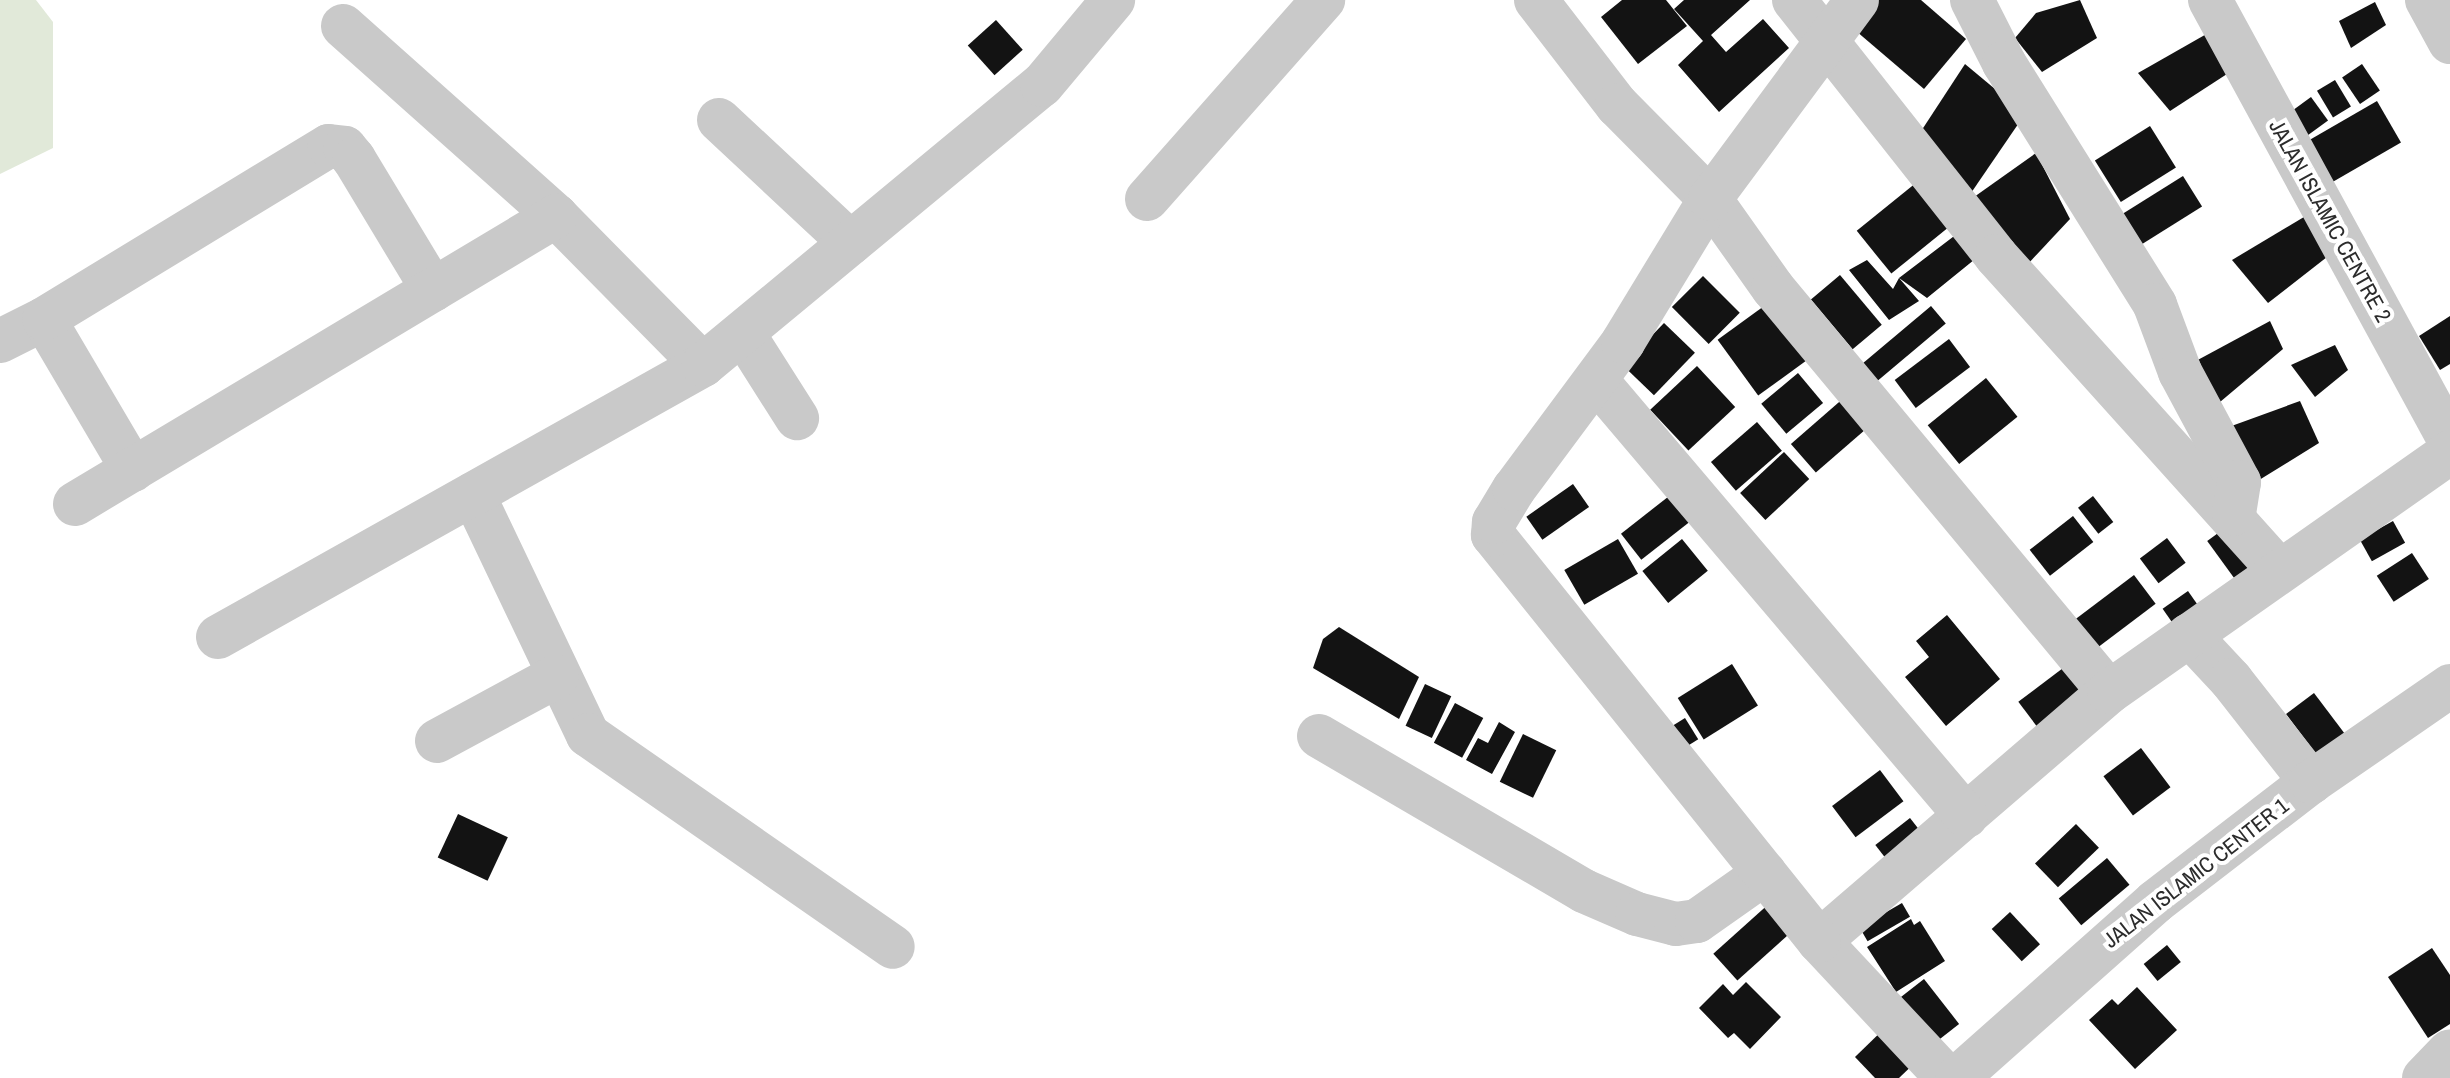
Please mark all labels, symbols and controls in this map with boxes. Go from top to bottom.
street label: JALAN ISLAMIC CENTRE 2 [2263,115,2397,327]
street label: JALAN ISLAMIC CENTER 1 [2098,793,2294,953]

